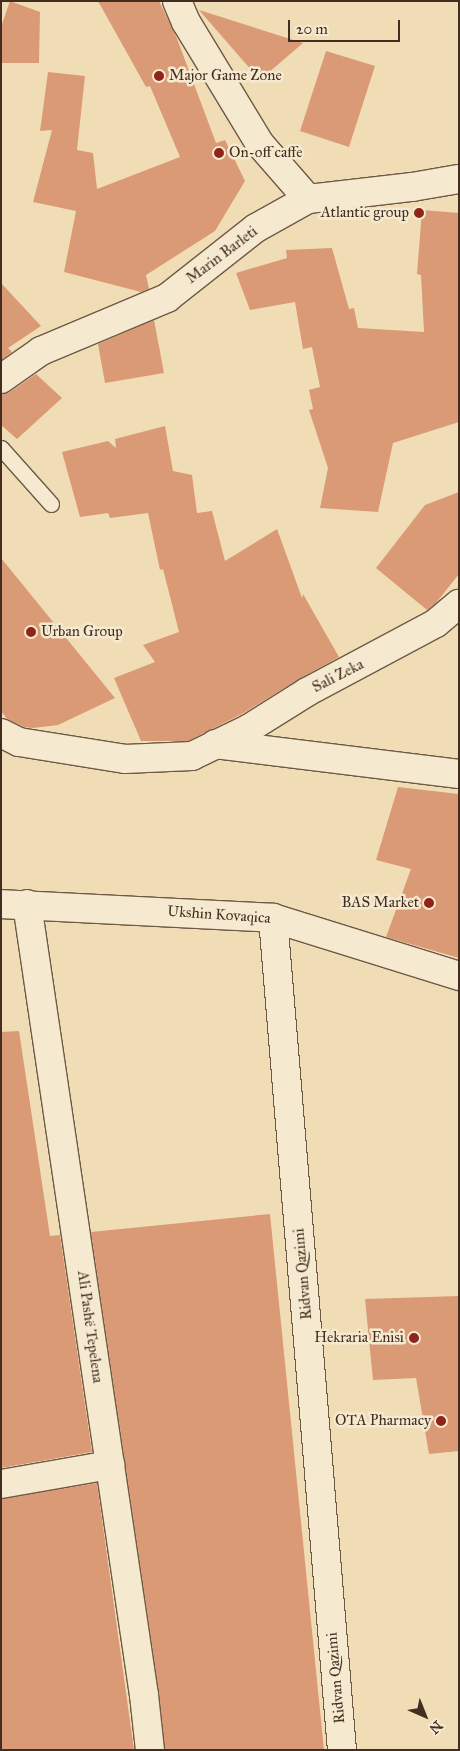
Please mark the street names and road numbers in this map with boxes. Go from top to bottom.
street label: Marin Barleti [183,222,261,288]
street label: Sali Zeka [309,655,367,697]
street label: Ukshin Kovaqica [167,902,271,928]
street label: Ridvan Qazimi [290,1228,316,1320]
street label: Ali Pashë Tepelena [73,1270,107,1384]
street label: Ridvan Qazimi [323,1632,349,1724]

